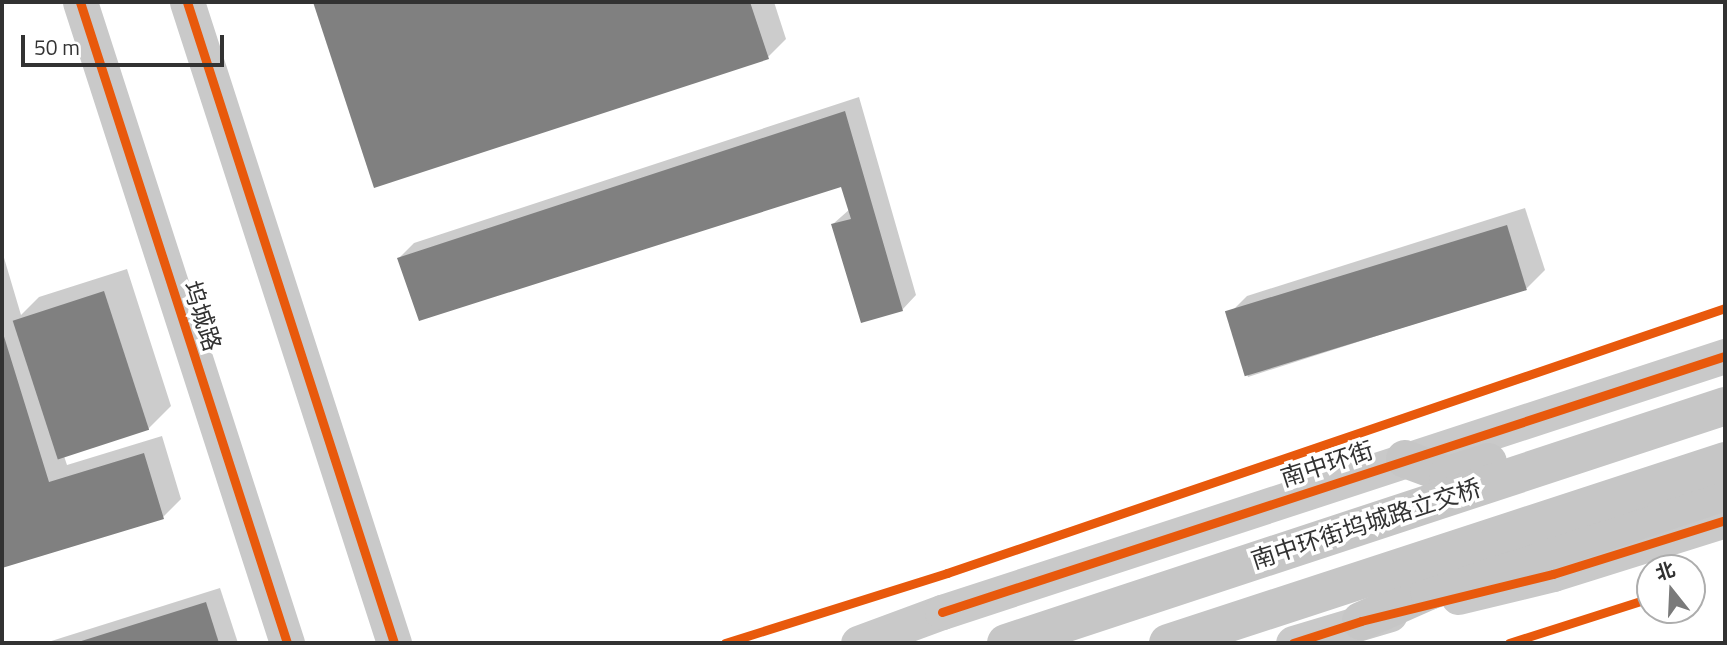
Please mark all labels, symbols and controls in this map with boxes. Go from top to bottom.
scale bar [24,21,228,65]
text: 50 m [34,31,80,63]
street label: 坞城路 [177,277,227,355]
street label: 南中环街 [1277,435,1377,493]
street label: 南中环街坞城路立交桥 [1247,473,1485,575]
north arrow [1636,554,1706,624]
text: 北 [1651,554,1678,587]

